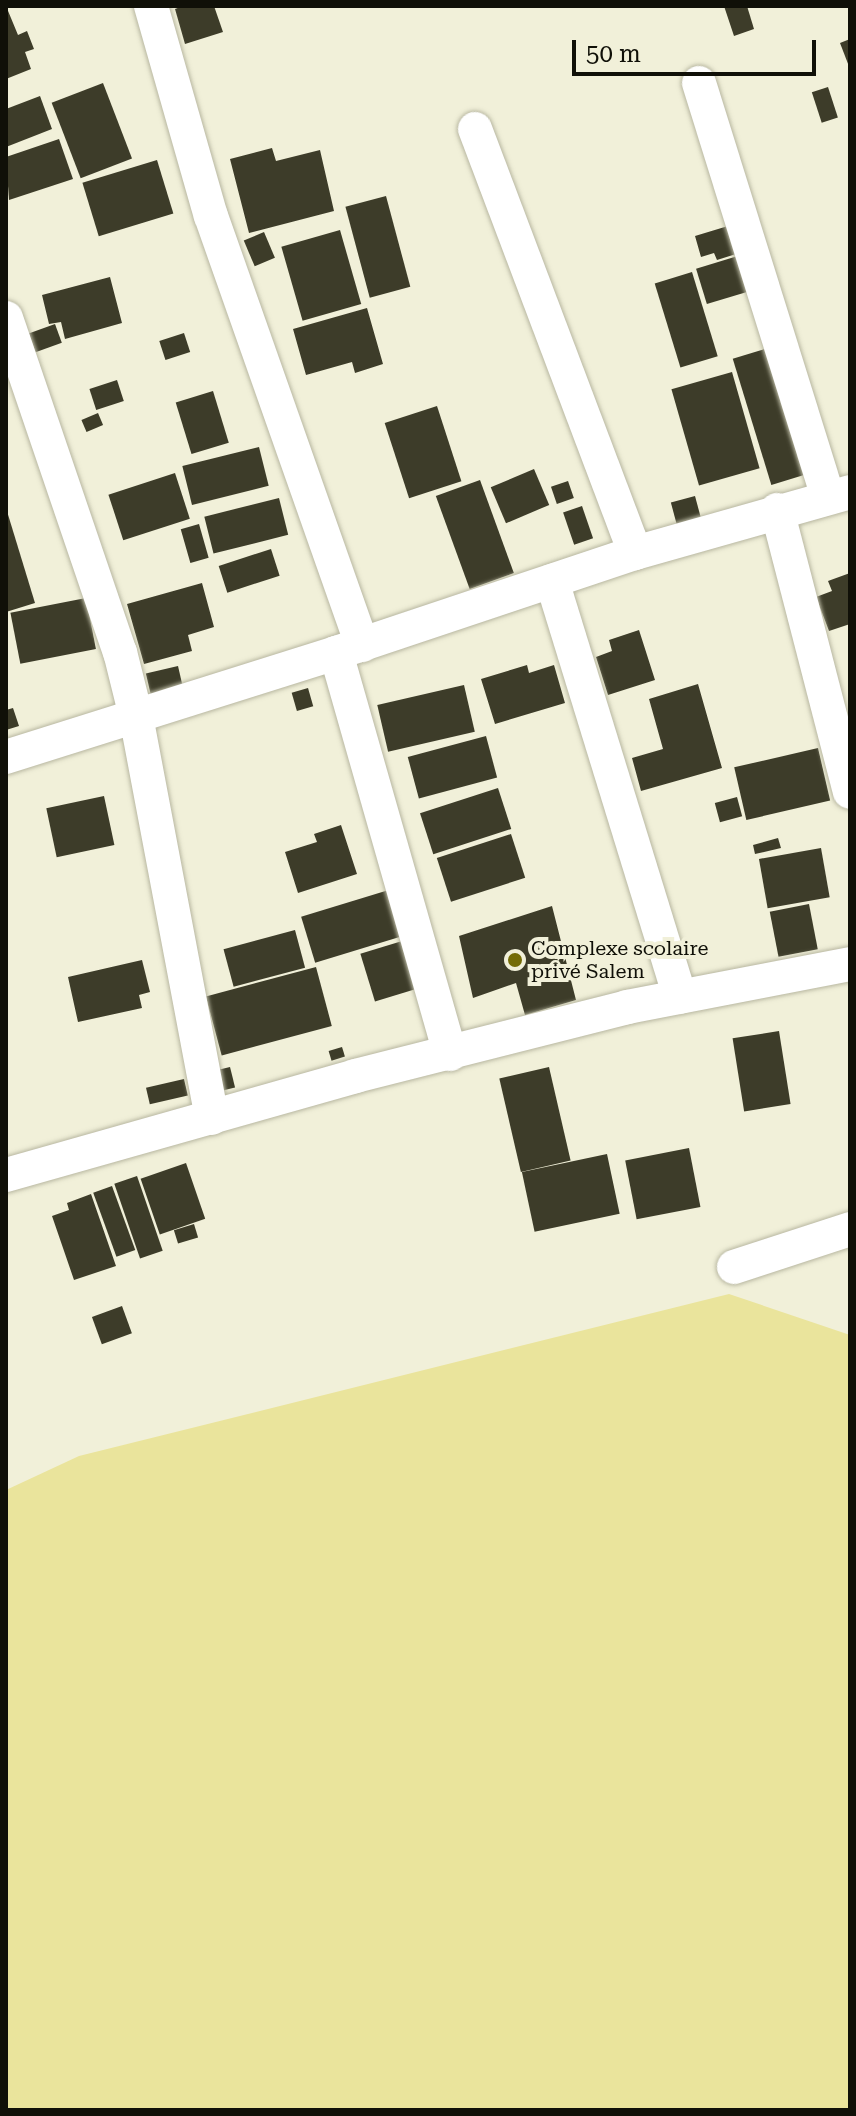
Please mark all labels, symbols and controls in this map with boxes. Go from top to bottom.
scale bar [576,24,820,74]
text: 50 m [586,40,641,68]
place label: Complexe scolaire privé Salem [531,936,708,983]
marker: Complexe scolaire privé Salem [506,951,524,969]

